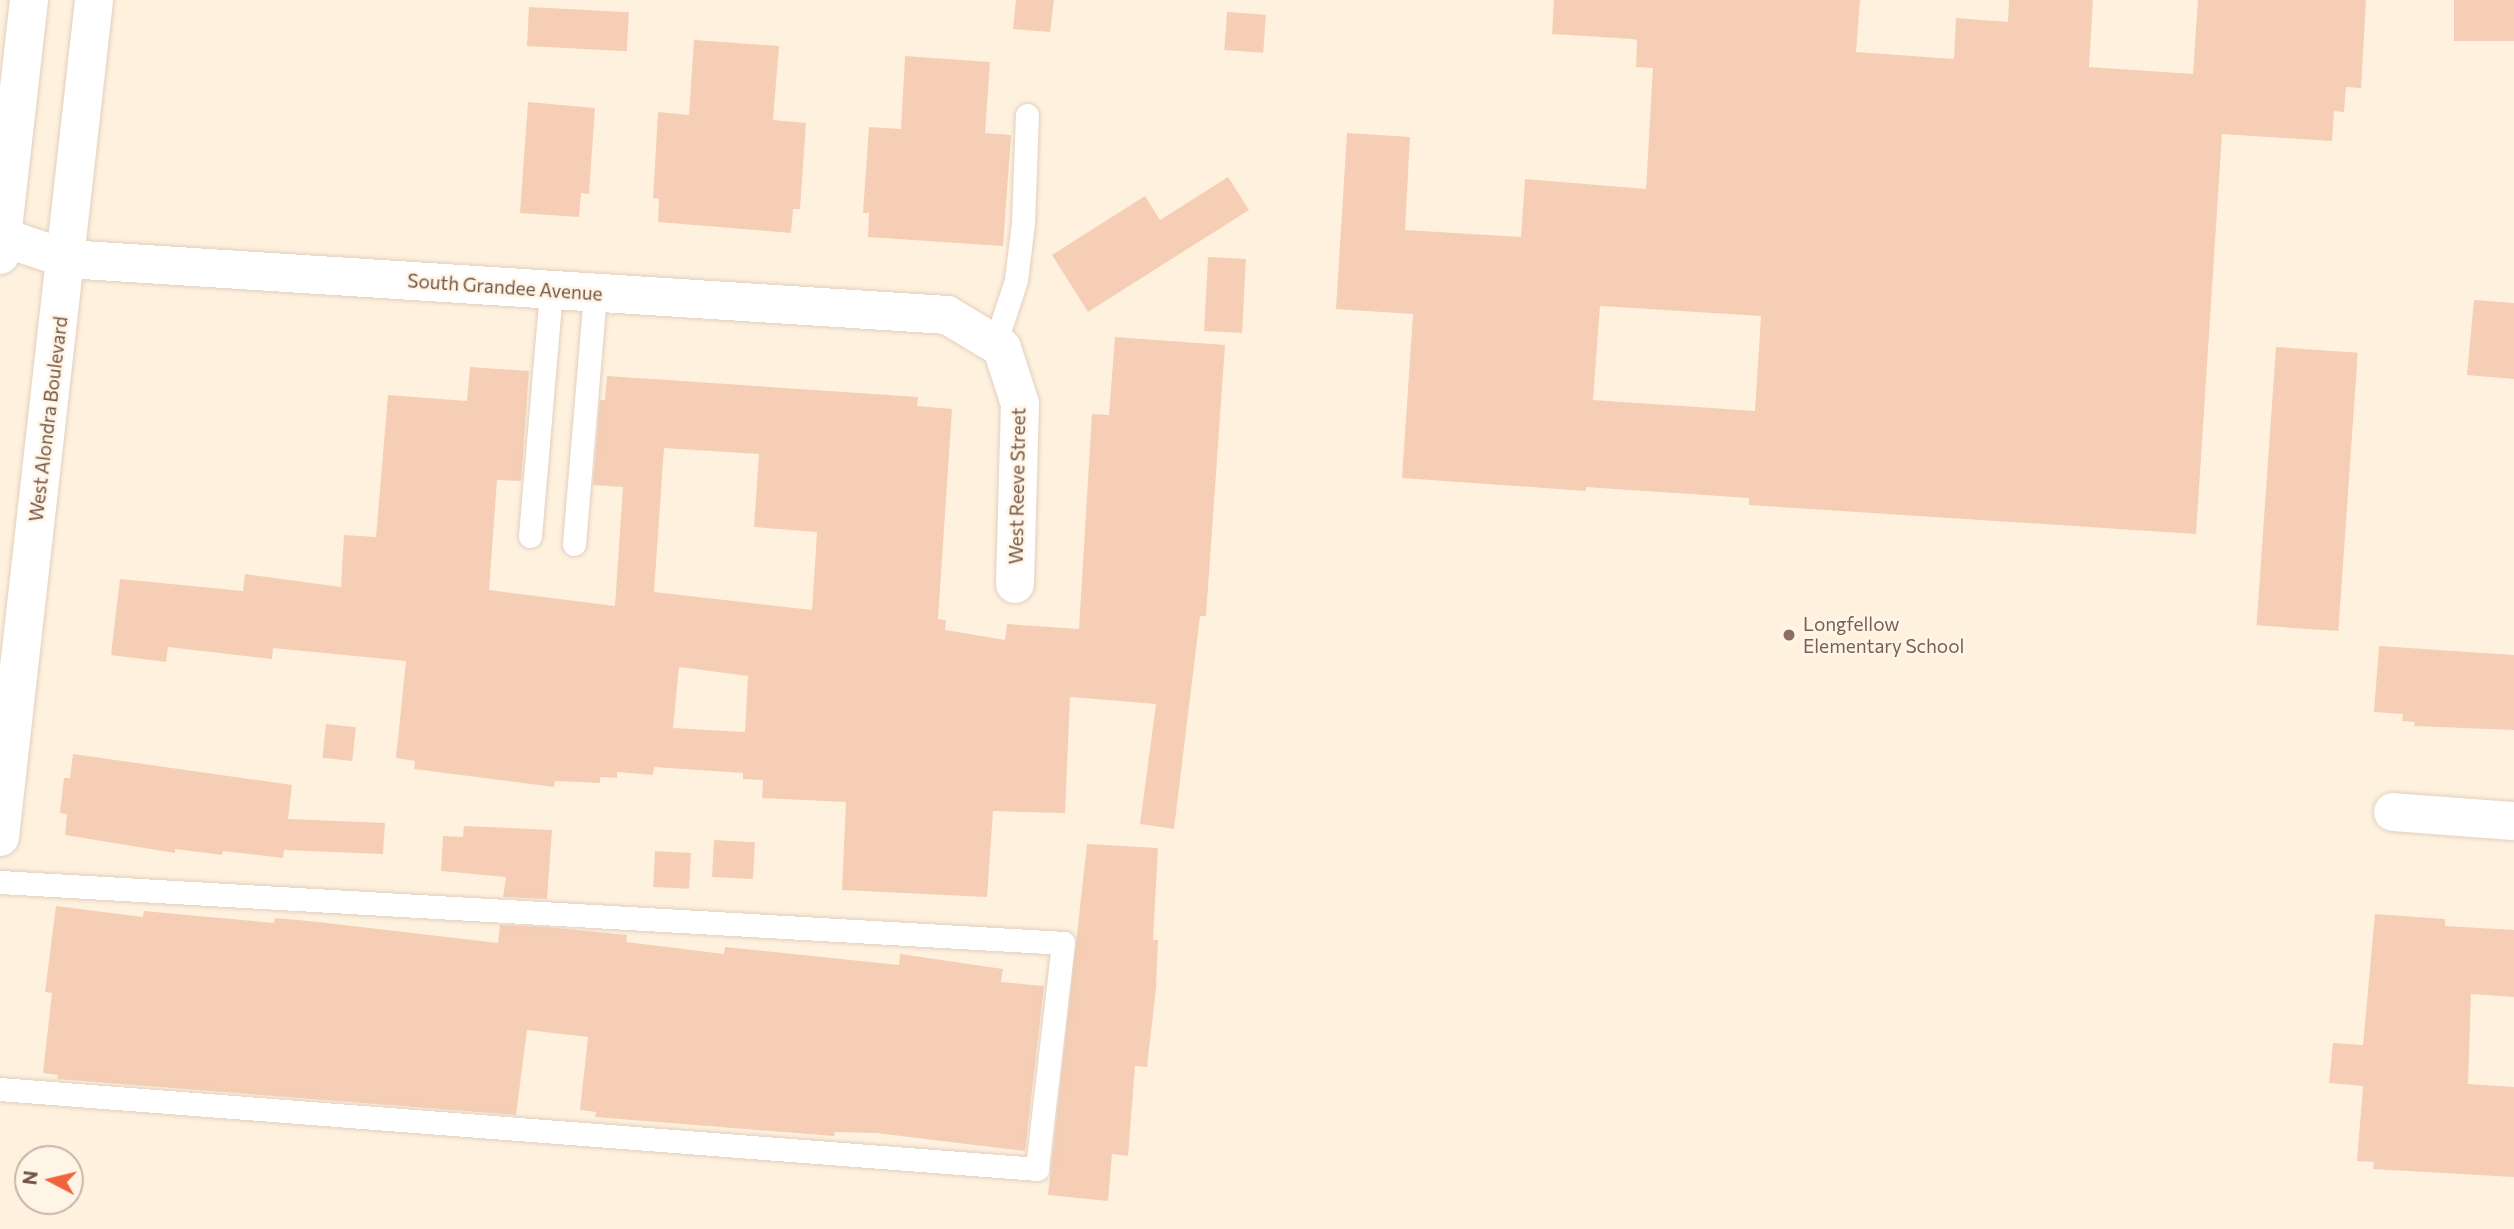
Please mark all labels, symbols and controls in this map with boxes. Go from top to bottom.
street label: South Grandee Avenue [407,269,603,305]
street label: West Alondra Boulevard [24,315,72,523]
street label: West Reeve Street [1004,407,1030,565]
place label: Longfellow Elementary School [1803,613,1964,657]
marker: Longfellow Elementary School [1781,627,1797,643]
north arrow [14,1145,84,1215]
text: N [17,1169,42,1186]

